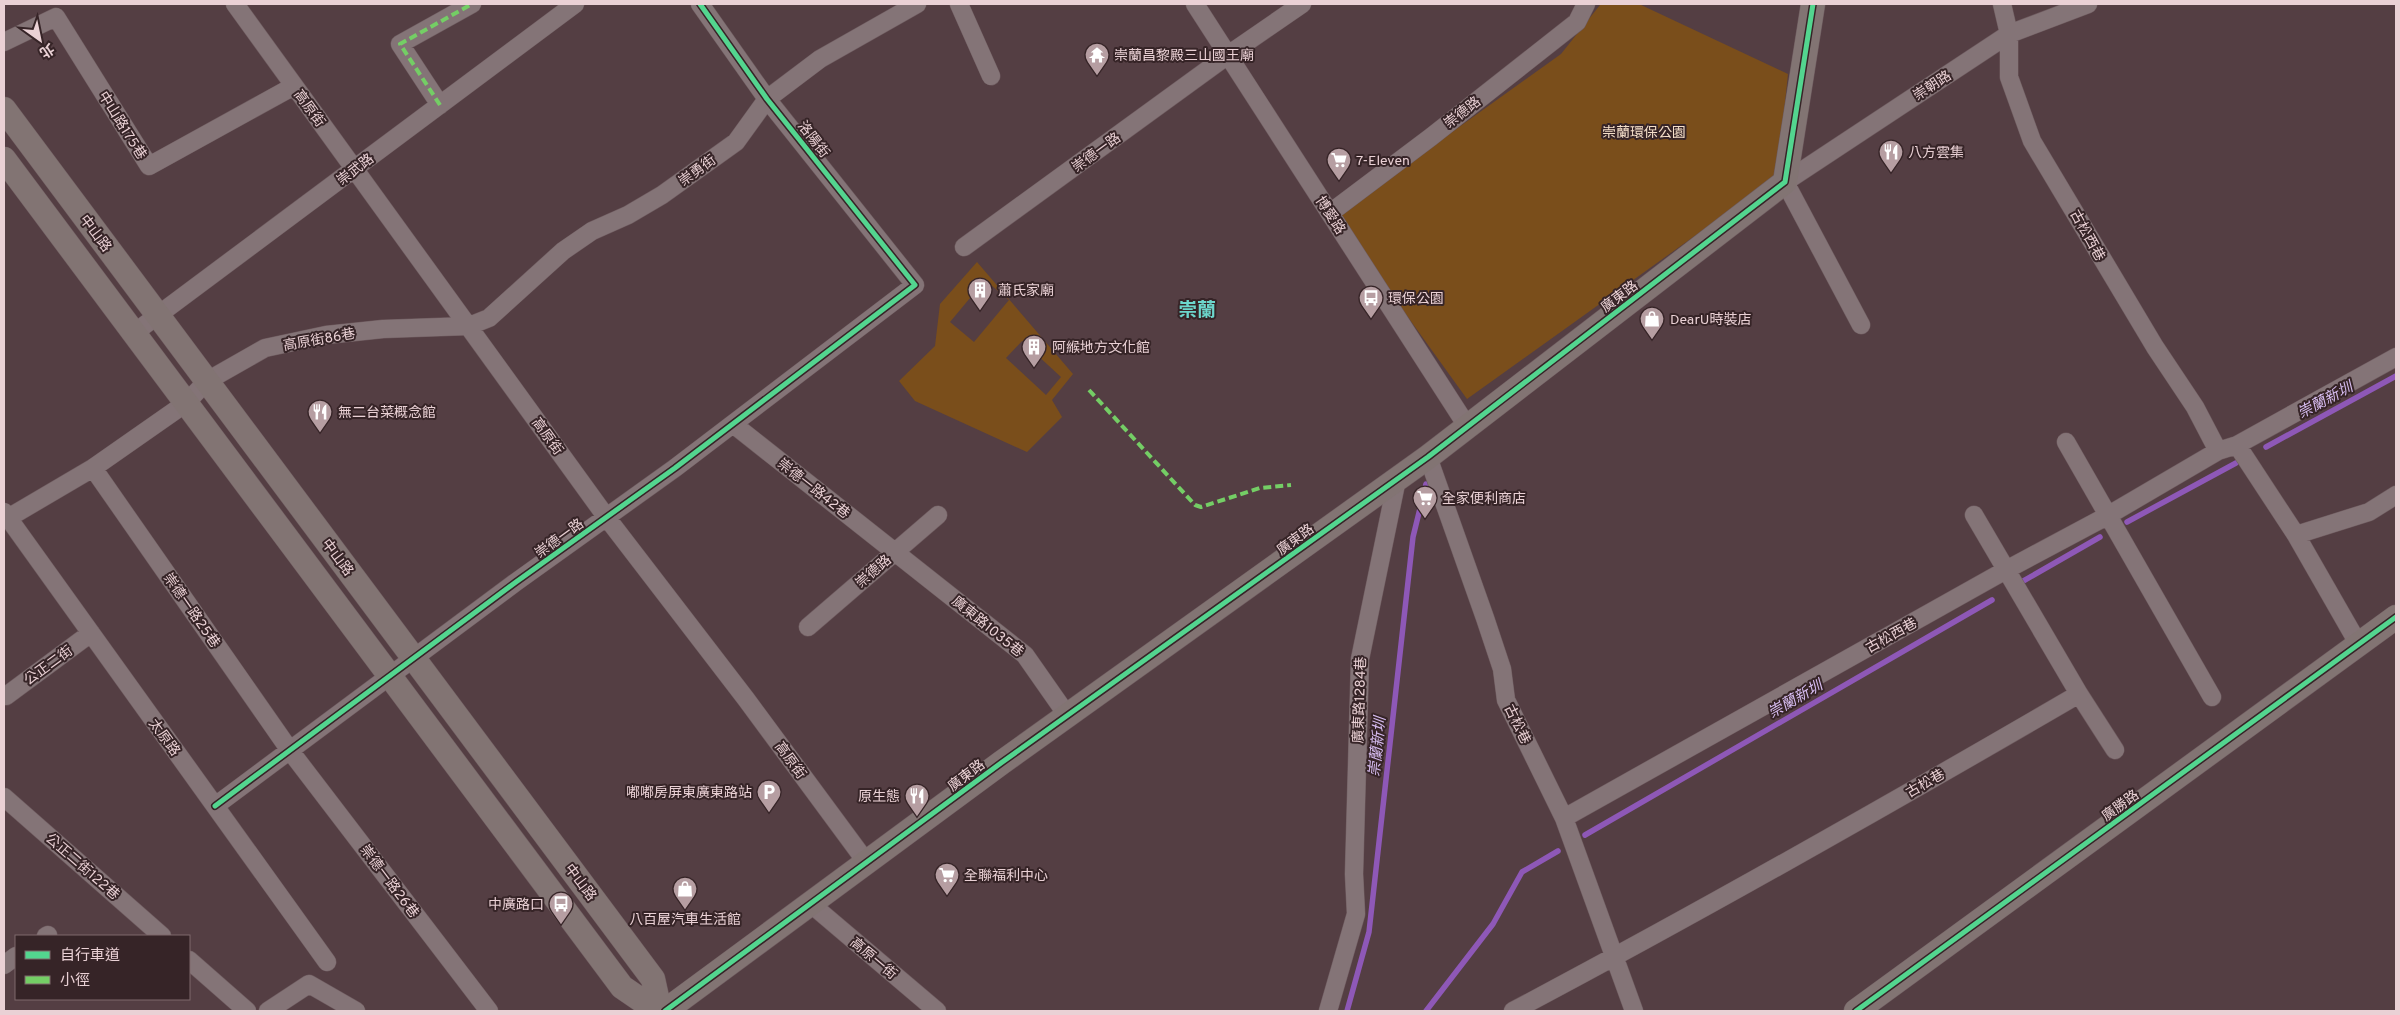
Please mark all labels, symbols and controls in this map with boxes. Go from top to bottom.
north arrow [15,15,65,65]
text: 北 [36,39,57,61]
temple icon: 崇蘭昌黎殿三山國王廟 [1084,42,1110,76]
place label: 崇蘭昌黎殿三山國王廟 [1114,48,1254,65]
street label: 崇朝路 [1911,68,1955,105]
street label: 高原街 [290,87,328,131]
street label: 中山路175巷 [94,89,149,163]
street label: 崇德路 [1441,93,1485,133]
street label: 洛陽街 [793,118,832,162]
park label: 崇蘭環保公園 [1602,125,1686,142]
street label: 崇德一路 [1069,129,1125,177]
restaurant icon: 八方雲集 [1878,139,1904,173]
place label: 八方雲集 [1908,145,1964,162]
supermarket icon: 7-Eleven [1326,147,1352,181]
street label: 崇武路 [334,151,378,190]
street label: 崇勇街 [676,152,720,190]
place label: 7-Eleven [1356,153,1410,170]
street label: 博愛路 [1311,194,1348,238]
street label: 古松西巷 [2066,207,2108,264]
street label: 中山路 [75,212,114,256]
building icon: 蕭氏家廟 [967,277,993,311]
street label: 廣東路 [1598,278,1642,317]
place label: 蕭氏家廟 [998,282,1054,300]
bus stop icon: 環保公園 [1358,285,1384,319]
place label: 環保公園 [1388,291,1444,308]
district label: 崇蘭 [1178,299,1216,323]
shop icon: DearU時裝店 [1639,306,1665,340]
place label: DearU時裝店 [1670,312,1752,329]
street label: 高原街86巷 [282,326,357,355]
building icon: 阿緱地方文化館 [1021,334,1047,368]
place label: 阿緱地方文化館 [1052,339,1150,357]
water label: 崇蘭新圳 [2295,378,2358,424]
restaurant icon: 無二台菜概念館 [307,399,333,433]
place label: 無二台菜概念館 [338,404,436,422]
street label: 高原街 [528,415,566,459]
street label: 崇德一路42巷 [773,455,853,523]
supermarket icon: 全家便利商店 [1412,485,1438,519]
place label: 全家便利商店 [1442,490,1526,508]
street label: 崇德一路 [532,515,588,563]
street label: 廣東路 [1274,521,1318,559]
street label: 中山路 [317,536,356,580]
street label: 崇德路 [852,551,895,592]
street label: 崇德一路25巷 [159,570,224,651]
street label: 廣東路1035巷 [948,593,1026,661]
street label: 古松西巷 [1863,615,1920,657]
street label: 公正二街 [21,643,77,690]
street label: 廣東路1284巷 [1350,656,1371,744]
water label: 崇蘭新圳 [1765,676,1828,724]
street label: 古松巷 [1500,702,1533,747]
water label: 崇蘭新圳 [1366,714,1391,778]
street label: 太原路 [145,716,183,760]
street label: 高原街 [771,739,809,783]
street label: 廣東路 [945,757,989,796]
street label: 古松巷 [1903,766,1948,802]
parking icon: 嘟嘟房屏東廣東路站 [756,779,782,813]
restaurant icon: 原生態 [904,783,930,817]
place label: 嘟嘟房屏東廣東路站 [626,785,752,802]
street label: 廣勝路 [2099,787,2143,825]
place label: 原生態 [858,788,900,806]
street label: 公正二街122巷 [42,830,122,904]
street label: 崇德一路26巷 [356,841,423,922]
street label: 中山路 [560,861,599,905]
supermarket icon: 全聯福利中心 [934,862,960,896]
place label: 全聯福利中心 [964,868,1048,885]
shop icon: 八百屋汽車生活館 [672,876,698,910]
bus stop icon: 中廣路口 [548,891,574,925]
place label: 中廣路口 [488,897,544,914]
place label: 八百屋汽車生活館 [629,912,741,929]
legend [15,935,190,1000]
street label: 高原一街 [846,935,900,984]
text: 自行車道 [60,947,120,966]
text: 小徑 [60,972,90,991]

